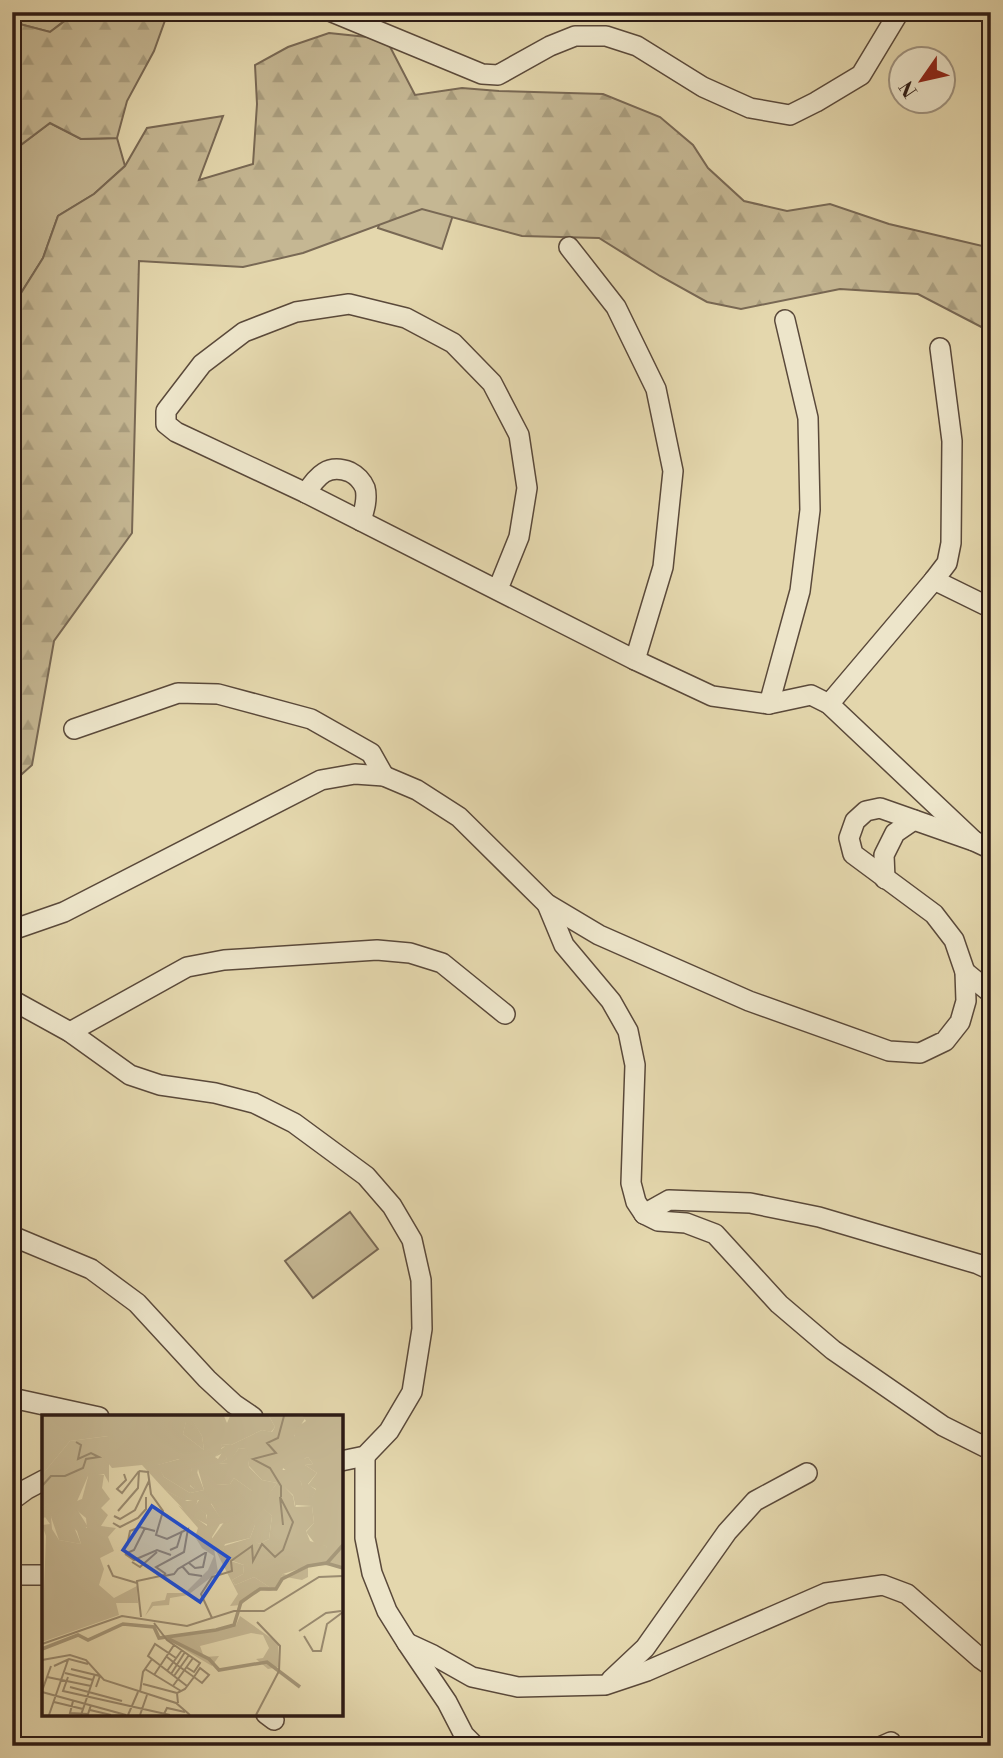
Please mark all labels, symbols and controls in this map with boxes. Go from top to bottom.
north arrow [888,46,958,116]
text: N [895,76,923,102]
inset map [42,1415,343,1716]

